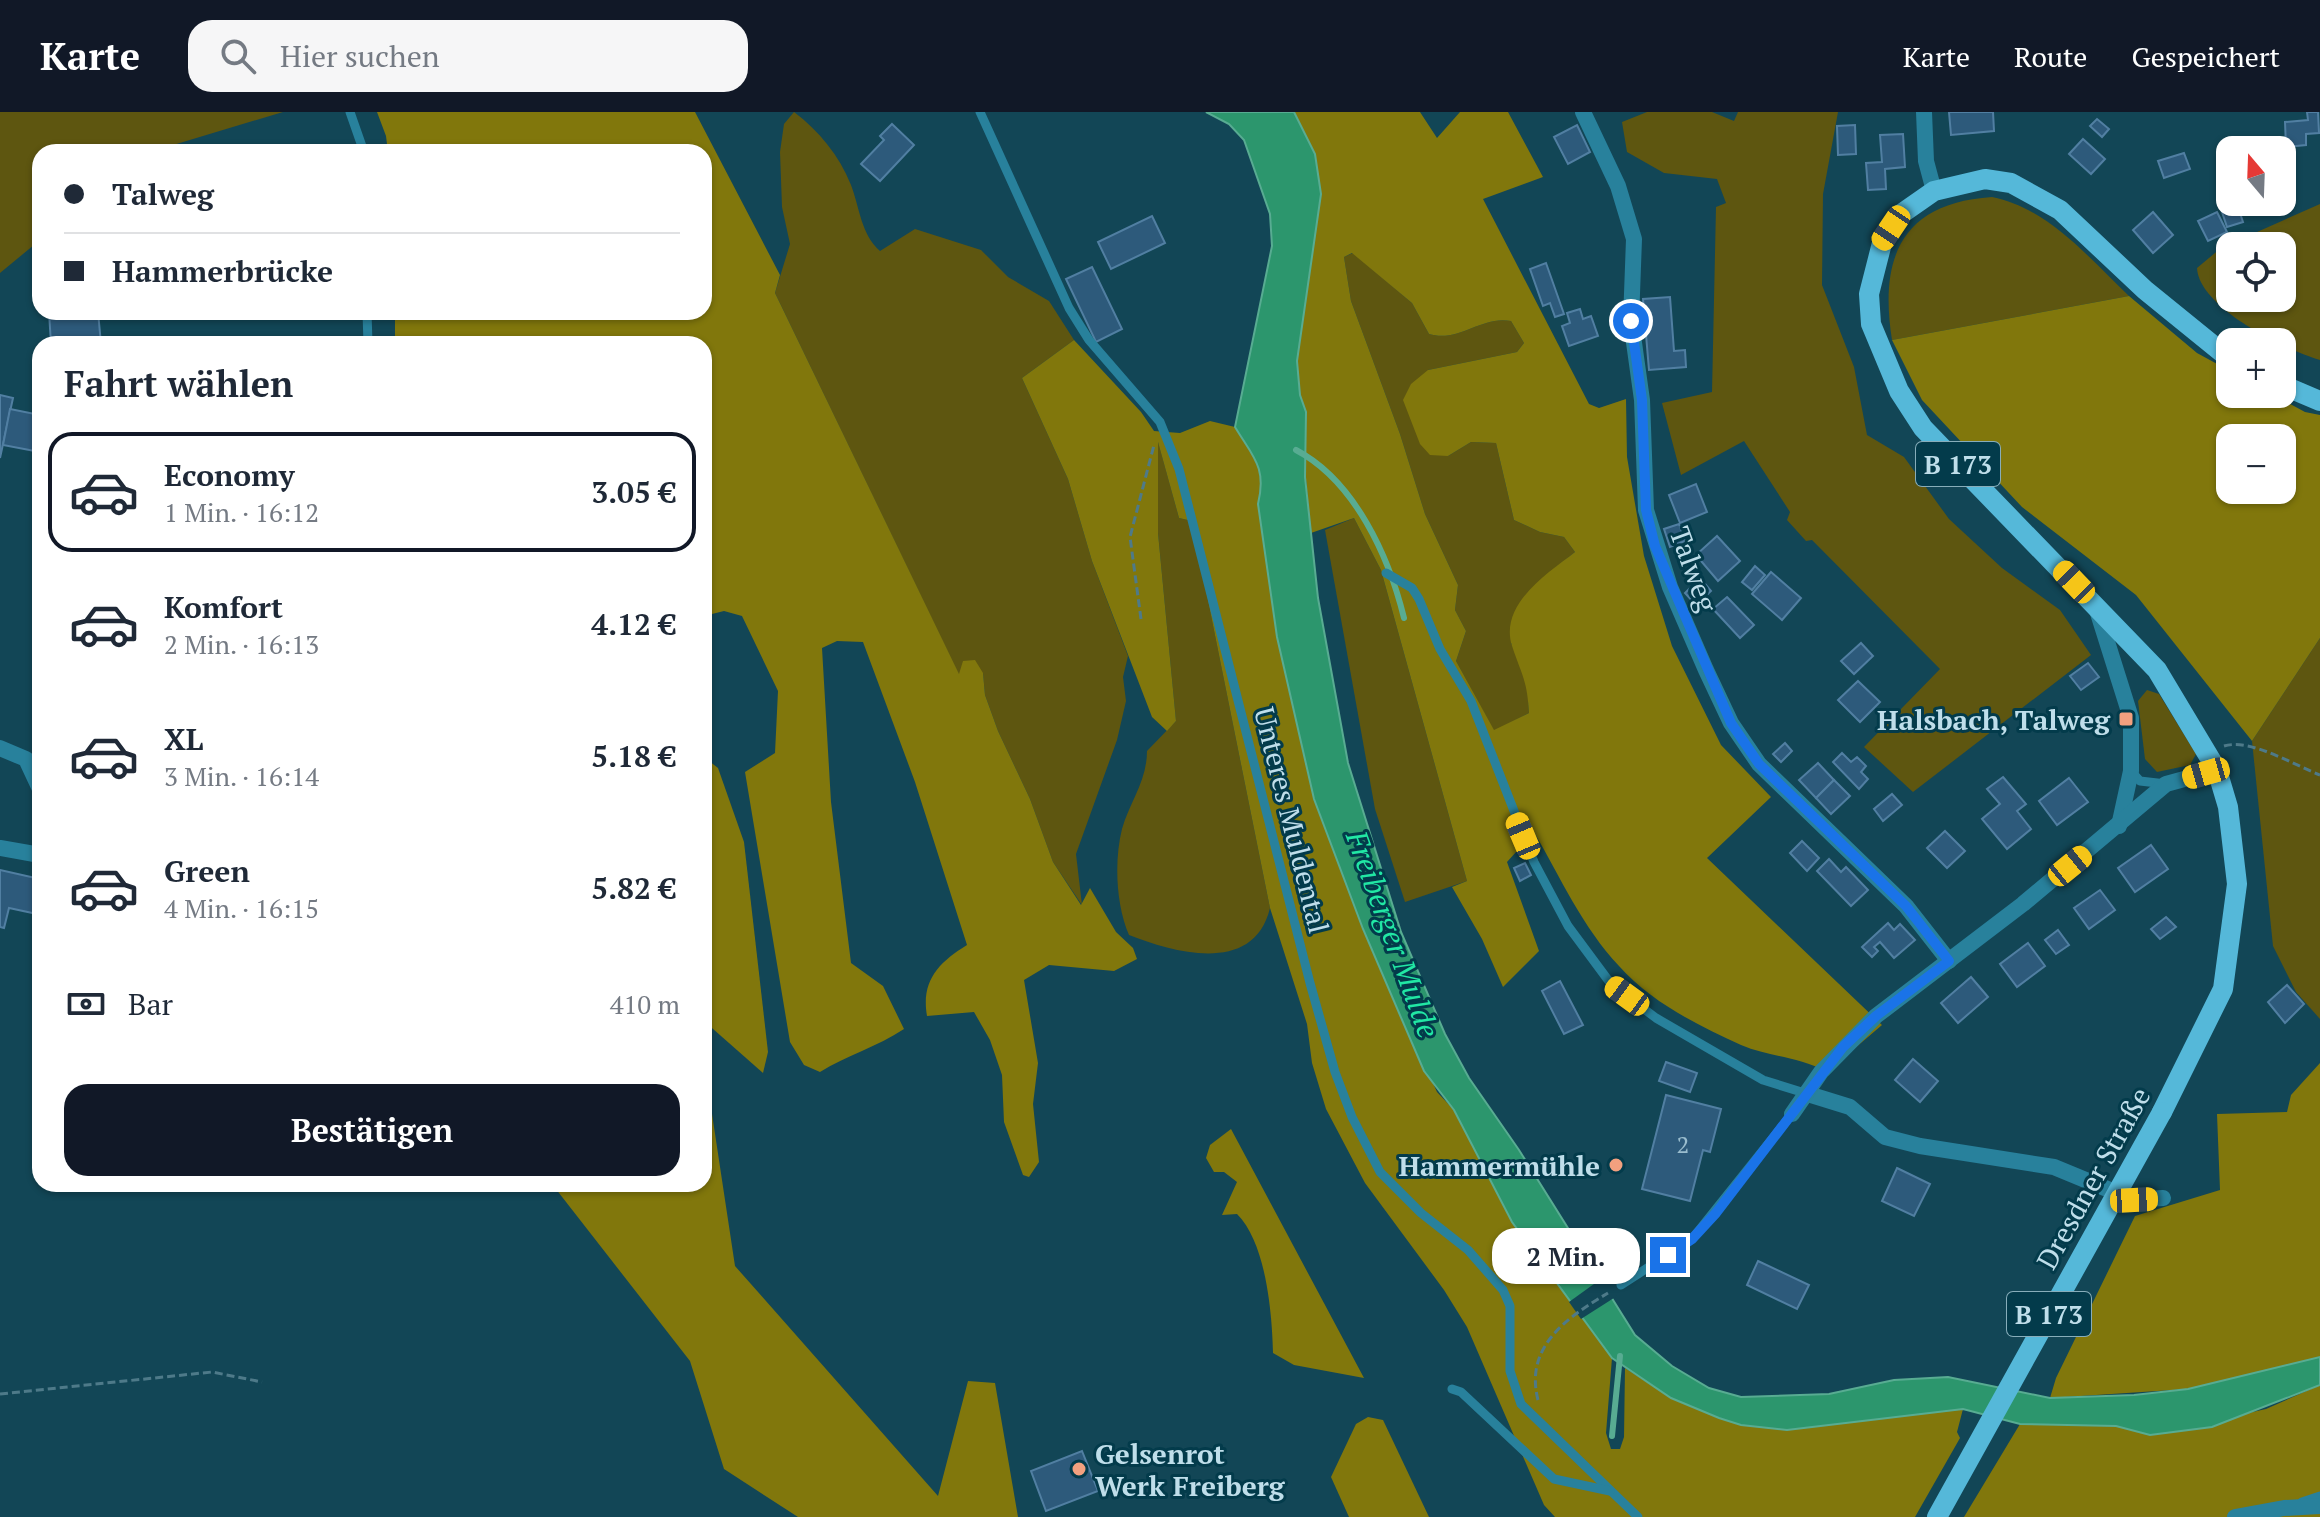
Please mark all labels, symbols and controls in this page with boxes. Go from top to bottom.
search box [188,20,748,92]
text: Karte [40,31,140,81]
icon: search [216,34,260,78]
text: Hier suchen [280,36,440,76]
text: Karte [1903,38,1970,75]
text: Route [2014,38,2087,75]
text: Gespeichert [2131,38,2280,75]
north arrow [2216,136,2296,216]
map controls [2216,136,2296,504]
text: Talweg [112,174,214,214]
car [1868,201,1914,255]
button: locate [2216,232,2296,312]
text: Hammerbrücke [112,251,333,291]
route start [1613,303,1649,339]
button: + [2216,328,2296,408]
text: Fahrt wählen [64,360,293,407]
button: − [2216,424,2296,504]
road number: B 173 [1916,442,2000,486]
text: Economy [164,455,295,495]
icon: car [68,456,140,528]
text: 3.05 € [591,472,676,512]
text: 1 Min. · 16:12 [164,495,319,529]
street label: Talweg [1662,521,1727,618]
car [2049,556,2099,608]
text: Komfort [164,587,283,627]
icon: car [68,588,140,660]
text: 4.12 € [591,604,676,644]
text: 2 Min. · 16:13 [164,627,319,661]
place label: Halsbach, Talweg [1877,701,2111,738]
street label: Unteres Muldental [1246,703,1338,937]
marker: Halsbach, Talweg [2117,710,2135,728]
text: XL [164,719,203,759]
icon: car [68,720,140,792]
text: 5.18 € [591,736,676,776]
car [2180,755,2232,791]
text: 3 Min. · 16:14 [164,759,319,793]
car [1503,809,1543,863]
water label: Freiberger Mulde [1337,824,1449,1043]
car [2044,842,2096,890]
text: Green [164,851,250,891]
icon: car [68,852,140,924]
text: 5.82 € [591,868,676,908]
text: 4 Min. · 16:15 [164,891,319,925]
car [1601,972,1653,1020]
icon: cash [64,982,108,1026]
text: Bar [128,984,173,1024]
text: 410 m [610,987,680,1021]
street label: Dresdner Straße [2028,1080,2158,1276]
button: Bestätigen [64,1084,680,1176]
house number: 2 [1677,1128,1689,1160]
place label: Hammermühle [1398,1147,1600,1184]
marker: Hammermühle [1607,1156,1625,1174]
car [2109,1187,2159,1213]
callout: 2 Min. [1492,1227,1640,1283]
route end [1650,1237,1686,1273]
text: 2 Min. [1527,1239,1605,1273]
road number: B 173 [2007,1292,2091,1336]
place label: Gelsenrot Werk Freiberg [1095,1435,1286,1504]
marker: Gelsenrot Werk Freiberg [1070,1460,1088,1478]

